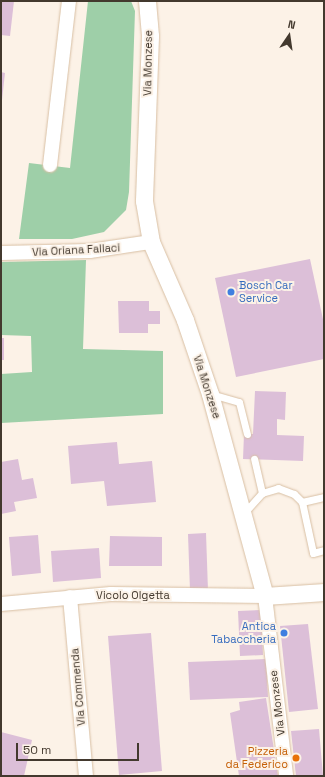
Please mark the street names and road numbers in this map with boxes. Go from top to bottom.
street label: Via Monzese [141,30,155,96]
street label: Via Oriana Fallaci [32,241,120,259]
street label: Via Monzese [191,354,223,420]
street label: Vicolo Olgetta [96,588,170,602]
street label: Via Commenda [68,648,88,726]
street label: Via Monzese [266,669,288,737]

